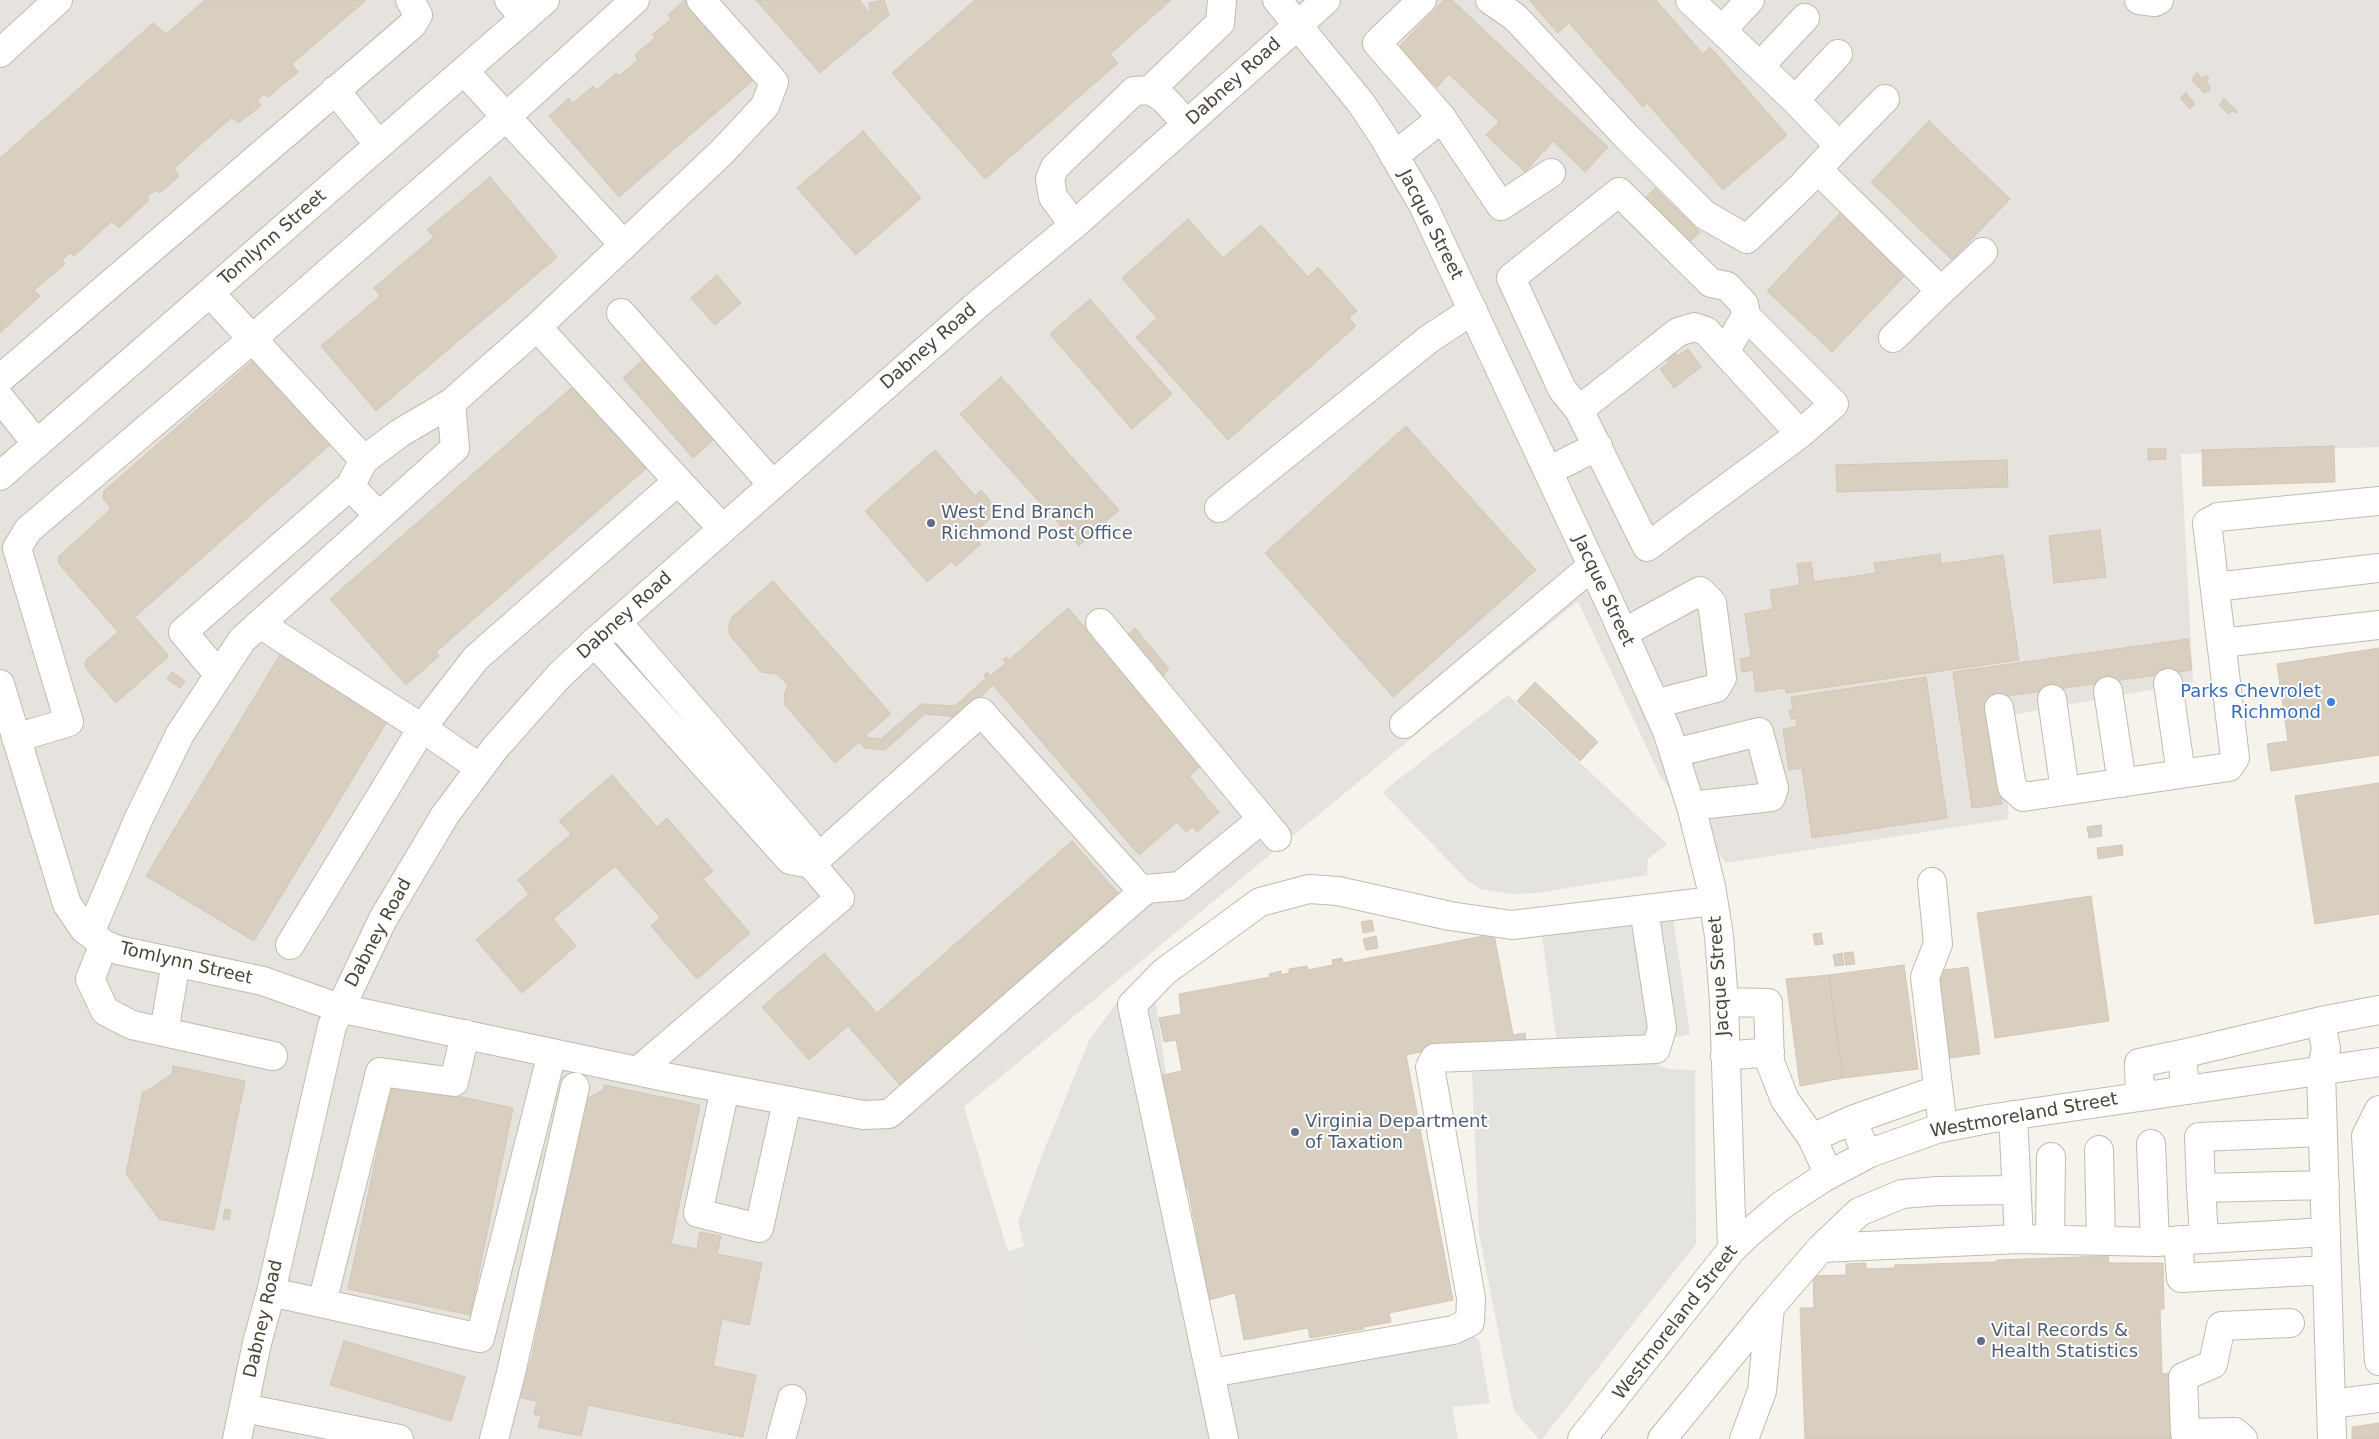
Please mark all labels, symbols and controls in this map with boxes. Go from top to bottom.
street label: Dabney Road [1182,34,1286,130]
street label: Jacque Street [1393,166,1467,284]
street label: Tomlynn Street [215,185,331,291]
street label: Dabney Road [877,299,981,395]
place label: West End Branch Richmond Post Office [941,502,1133,544]
marker: West End Branch Richmond Post Office [925,517,937,529]
street label: Jacque Street [1568,532,1638,650]
street label: Dabney Road [573,568,677,664]
place label: Parks Chevrolet Richmond [2180,681,2321,724]
marker: Parks Chevrolet Richmond [2325,696,2337,708]
street label: Dabney Road [341,875,417,991]
street label: Jacque Street [1705,915,1735,1037]
street label: Tomlynn Street [118,938,254,990]
street label: Westmoreland Street [1928,1089,2120,1143]
place label: Virginia Department of Taxation [1305,1111,1488,1154]
marker: Virginia Department of Taxation [1289,1126,1301,1138]
street label: Westmoreland Street [1609,1241,1743,1405]
street label: Dabney Road [240,1258,288,1380]
place label: Vital Records & Health Statistics [1991,1320,2138,1362]
marker: Vital Records & Health Statistics [1975,1335,1987,1347]

